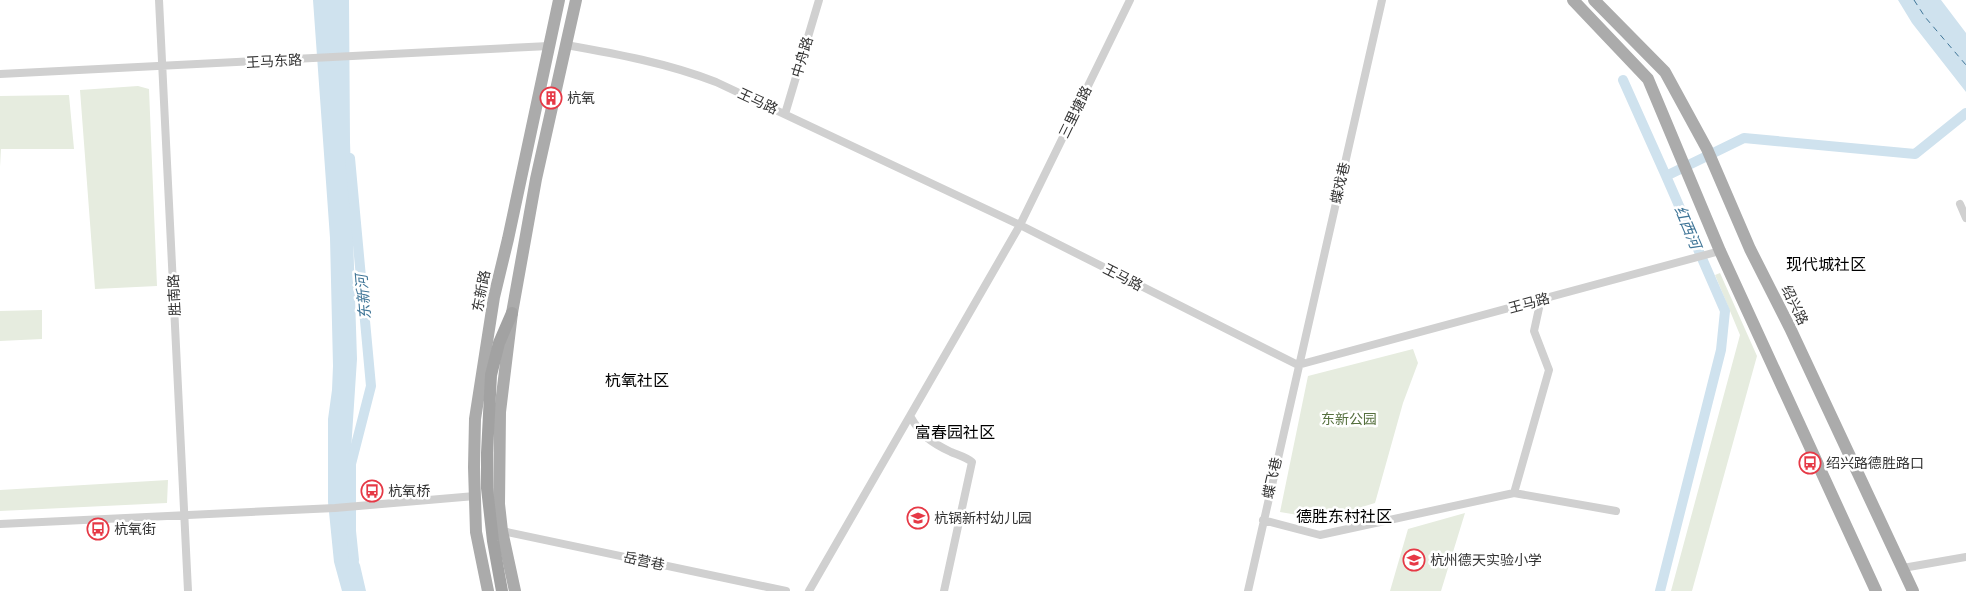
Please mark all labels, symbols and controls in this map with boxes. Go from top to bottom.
street label: 中舟路 [787,34,817,80]
street label: 王马东路 [246,51,302,71]
street label: 三里塘路 [1055,83,1095,141]
street label: 王马路 [735,84,781,118]
building icon: 杭氧 [539,86,563,110]
place label: 杭氧 [567,89,595,107]
street label: 蝶戏巷 [1327,161,1353,205]
water label: 红西河 [1670,203,1707,254]
district label: 现代城社区 [1786,254,1866,274]
street label: 王马路 [1100,259,1146,295]
street label: 东新路 [468,269,494,313]
water label: 东新河 [351,271,374,320]
street label: 胜南路 [164,274,184,316]
street label: 绍兴路 [1778,282,1812,328]
street label: 王马路 [1506,289,1552,317]
district label: 杭氧社区 [605,370,669,390]
park label: 东新公园 [1321,410,1377,428]
district label: 富春园社区 [915,422,995,442]
bus stop icon: 绍兴路德胜路口 [1798,451,1822,475]
place label: 绍兴路德胜路口 [1826,454,1924,472]
street label: 蝶飞巷 [1259,456,1285,500]
bus stop icon: 杭氧桥 [360,479,384,503]
place label: 杭氧桥 [388,482,430,500]
school or university icon: 杭锅新村幼儿园 [906,506,930,530]
district label: 德胜东村社区 [1296,506,1392,526]
place label: 杭锅新村幼儿园 [934,509,1032,527]
bus stop icon: 杭氧街 [86,517,110,541]
place label: 杭氧街 [114,520,156,538]
street label: 岳营巷 [622,548,666,574]
school or university icon: 杭州德天实验小学 [1402,548,1426,572]
place label: 杭州德天实验小学 [1430,551,1542,569]

